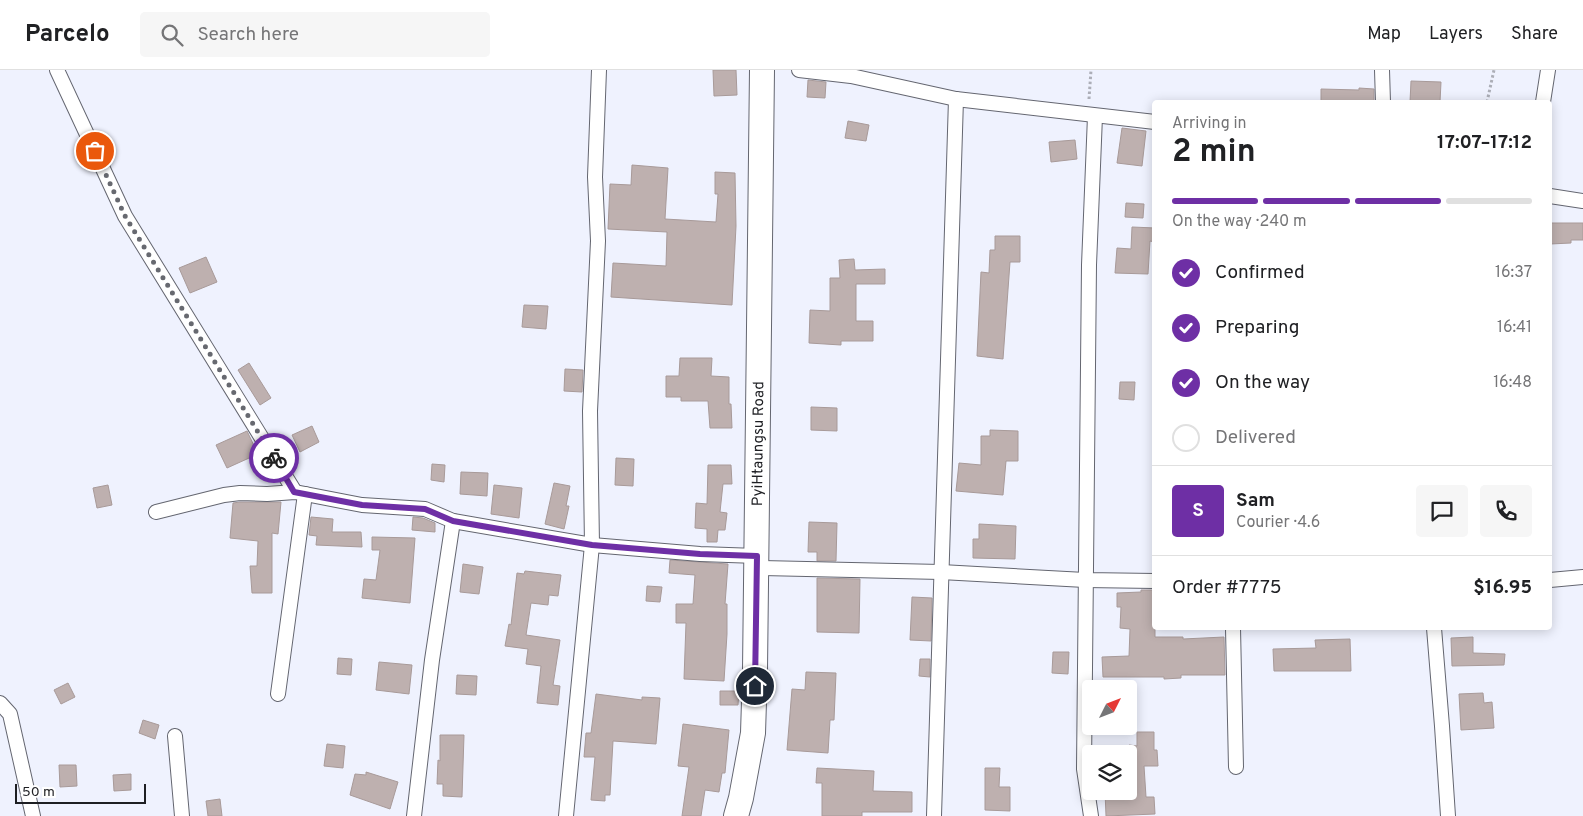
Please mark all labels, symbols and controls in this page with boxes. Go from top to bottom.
search box [140,12,490,57]
text: Parcelo [25,20,110,50]
icon: search [158,21,186,49]
text: Search here [198,23,299,47]
text: Map [1367,23,1401,46]
text: Layers [1429,23,1483,46]
text: Share [1511,23,1558,46]
text: Arriving in [1172,114,1247,134]
pin [74,130,116,172]
text: 17:07–17:12 [1437,131,1532,155]
text: 2 min [1172,133,1256,173]
icon: bag [81,137,109,165]
text: On the way · 240 m [1172,212,1307,232]
icon: check [1172,259,1200,287]
text: Confirmed [1215,261,1305,285]
text: 16:37 [1495,263,1532,283]
icon: check [1172,314,1200,342]
text: Preparing [1215,316,1299,340]
text: 16:41 [1497,318,1532,338]
icon: check [1172,369,1200,397]
text: On the way [1215,371,1310,395]
text: 16:48 [1493,373,1532,393]
street label: PyiHtaungsu Road [749,381,769,506]
text: Delivered [1215,426,1296,450]
courier [249,433,299,483]
icon: bike [260,444,288,472]
button: chat [1416,485,1468,537]
button: phone [1480,485,1532,537]
text: Sam [1236,489,1275,513]
text: S [1192,499,1204,523]
text: Courier · 4.6 [1236,513,1320,533]
text: Order #7775 [1172,576,1282,600]
text: $16.95 [1473,576,1532,600]
pin [734,665,776,707]
icon: home [741,672,769,700]
north arrow [1082,680,1138,735]
map controls [1082,680,1137,800]
button: layers [1082,745,1137,800]
scale bar [15,781,146,804]
text: 50 m [22,784,55,801]

